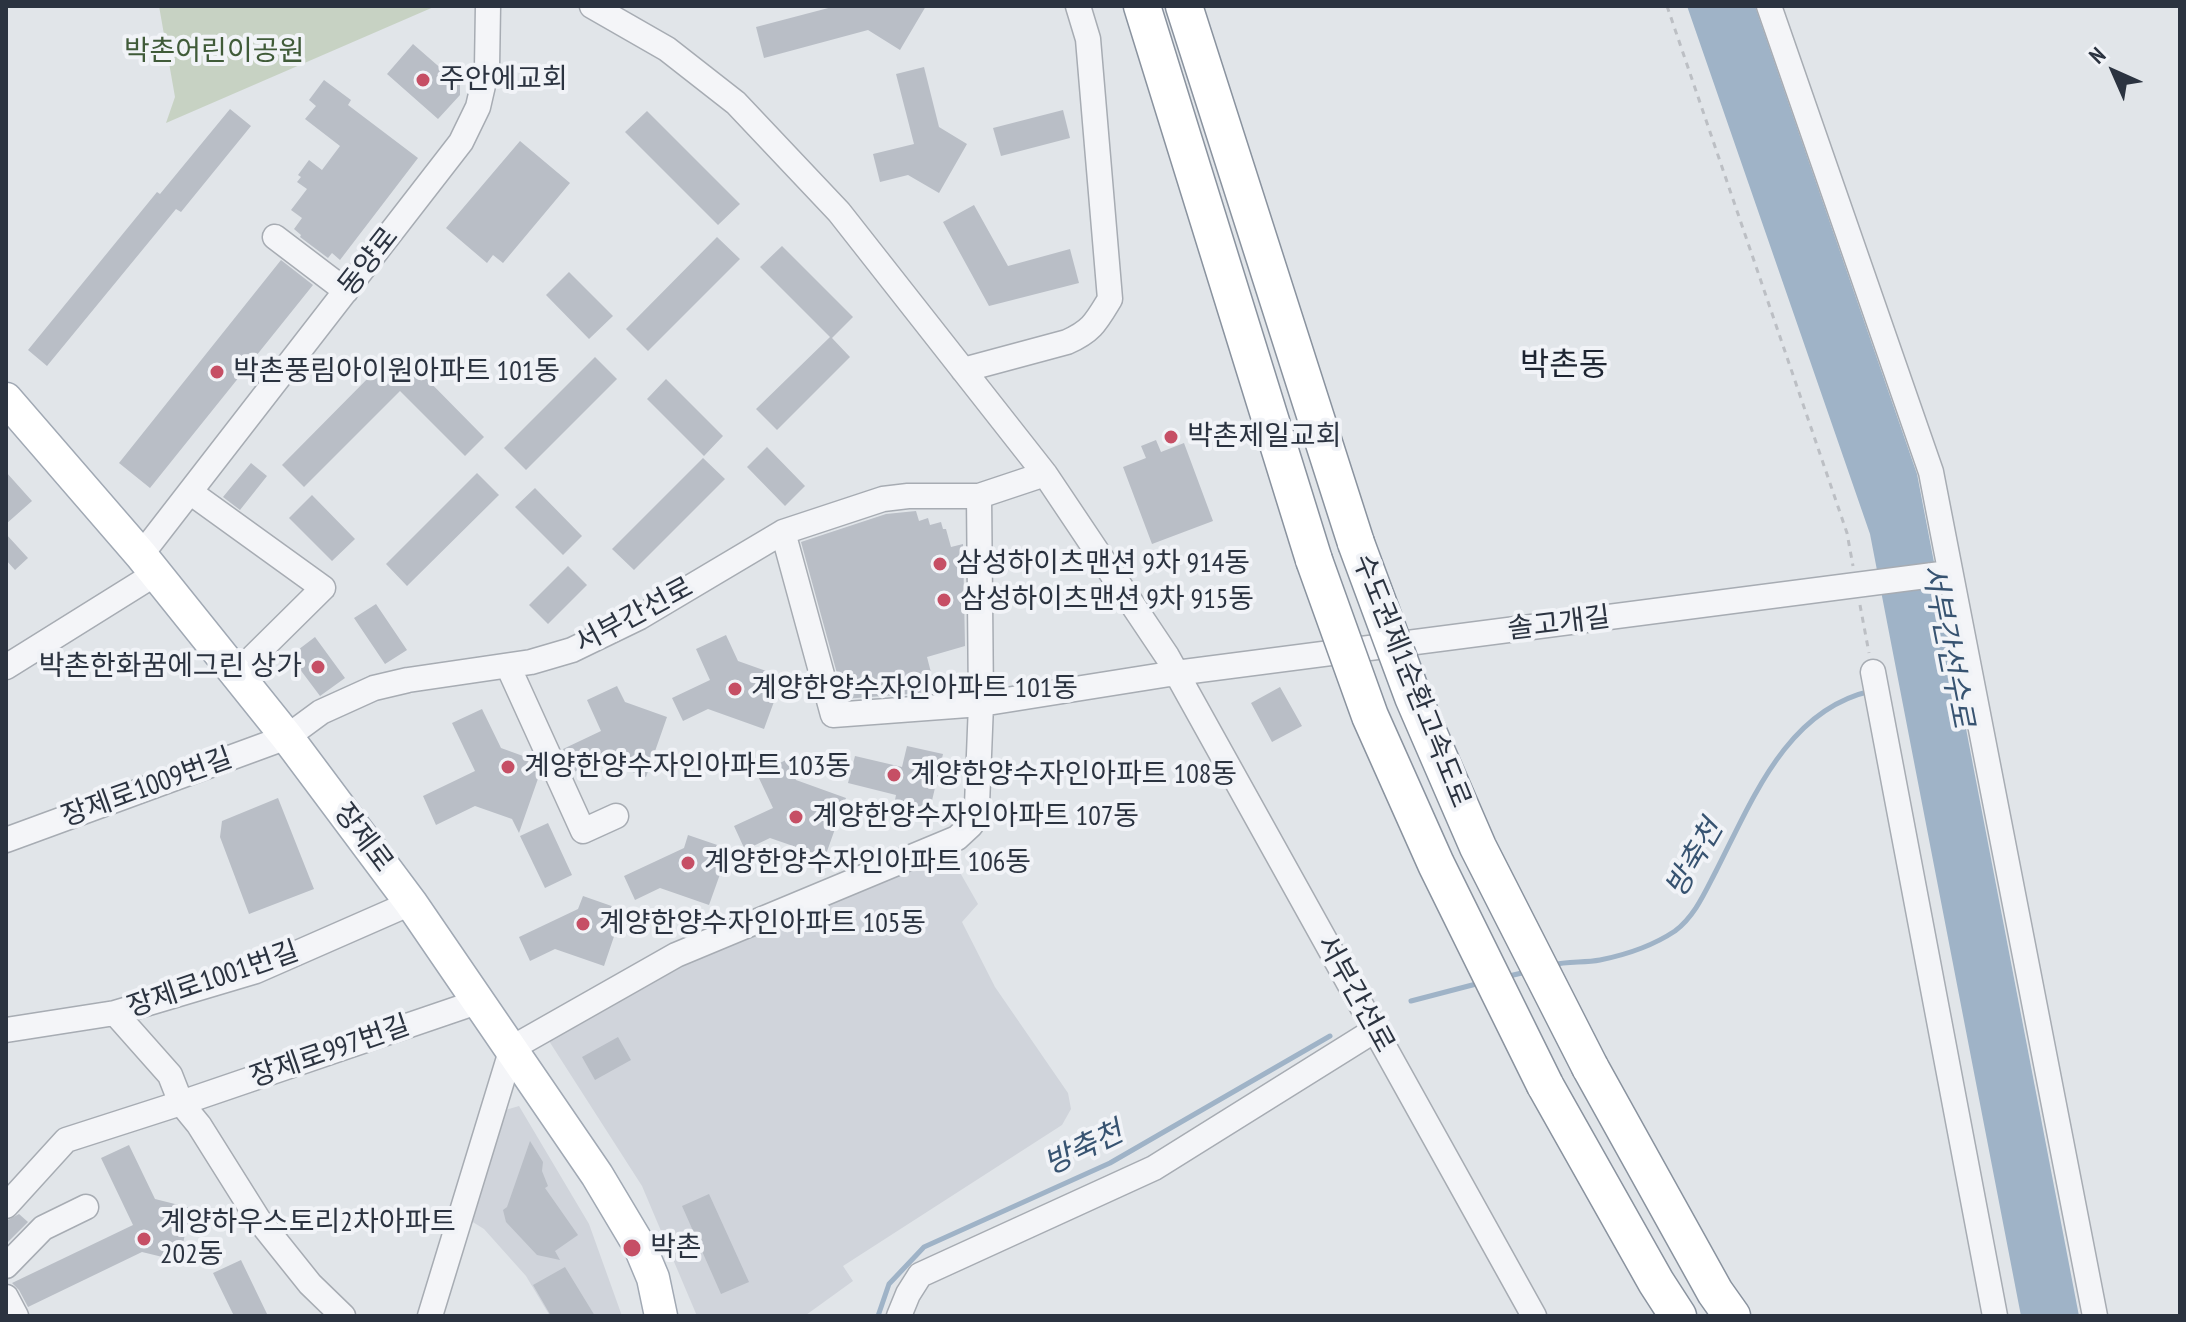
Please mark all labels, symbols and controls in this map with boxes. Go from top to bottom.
north arrow [2074,32,2154,112]
park label: 박촌어린이공원 [124,35,304,69]
text: N [2083,41,2111,69]
place label: 주안에교회 [439,63,568,97]
marker: 주안에교회 [414,71,432,89]
street label: 동양로 [332,221,406,303]
district label: 박촌동 [1520,347,1608,385]
place label: 박촌풍림아이원아파트 101동 [233,355,560,389]
marker: 박촌풍림아이원아파트 101동 [208,363,226,381]
place label: 박촌제일교회 [1187,420,1342,454]
marker: 박촌제일교회 [1162,428,1180,446]
place label: 삼성하이츠맨션 9차 914동 [956,547,1250,581]
street label: 수도권제1순환고속도로 [1345,549,1477,813]
marker: 삼성하이츠맨션 9차 914동 [931,555,949,573]
water label: 서부간선수로 [1914,561,1980,731]
street label: 서부간선로 [569,571,699,661]
place label: 삼성하이츠맨션 9차 915동 [960,583,1254,617]
marker: 삼성하이츠맨션 9차 915동 [935,591,953,609]
street label: 솔고개길 [1506,601,1612,647]
place label: 박촌한화꿈에그린 상가 [38,650,302,684]
marker: 박촌한화꿈에그린 상가 [309,658,327,676]
place label: 계양한양수자인아파트 101동 [751,672,1078,706]
marker: 계양한양수자인아파트 101동 [726,680,744,698]
street label: 장제로1009번길 [57,742,237,834]
place label: 계양한양수자인아파트 103동 [524,750,851,784]
marker: 계양한양수자인아파트 103동 [499,758,517,776]
place label: 계양한양수자인아파트 108동 [910,758,1237,792]
marker: 계양한양수자인아파트 108동 [885,766,903,784]
street label: 장제로 [326,797,400,879]
place label: 계양한양수자인아파트 107동 [812,800,1139,834]
marker: 계양한양수자인아파트 107동 [787,808,805,826]
water label: 방축천 [1659,814,1731,904]
place label: 계양한양수자인아파트 106동 [704,846,1031,880]
marker: 계양한양수자인아파트 106동 [679,854,697,872]
place label: 계양한양수자인아파트 105동 [599,907,926,941]
marker: 계양한양수자인아파트 105동 [574,915,592,933]
street label: 서부간선로 [1309,930,1401,1058]
street label: 장제로1001번길 [123,935,303,1025]
street label: 장제로997번길 [246,1009,414,1095]
water label: 방축천 [1039,1115,1129,1183]
place label: 계양하우스토리2차아파트 202동 [160,1206,456,1272]
marker: 계양하우스토리2차아파트 202동 [135,1230,153,1248]
place label: 박촌 [650,1231,702,1265]
marker: 박촌 [621,1237,643,1259]

